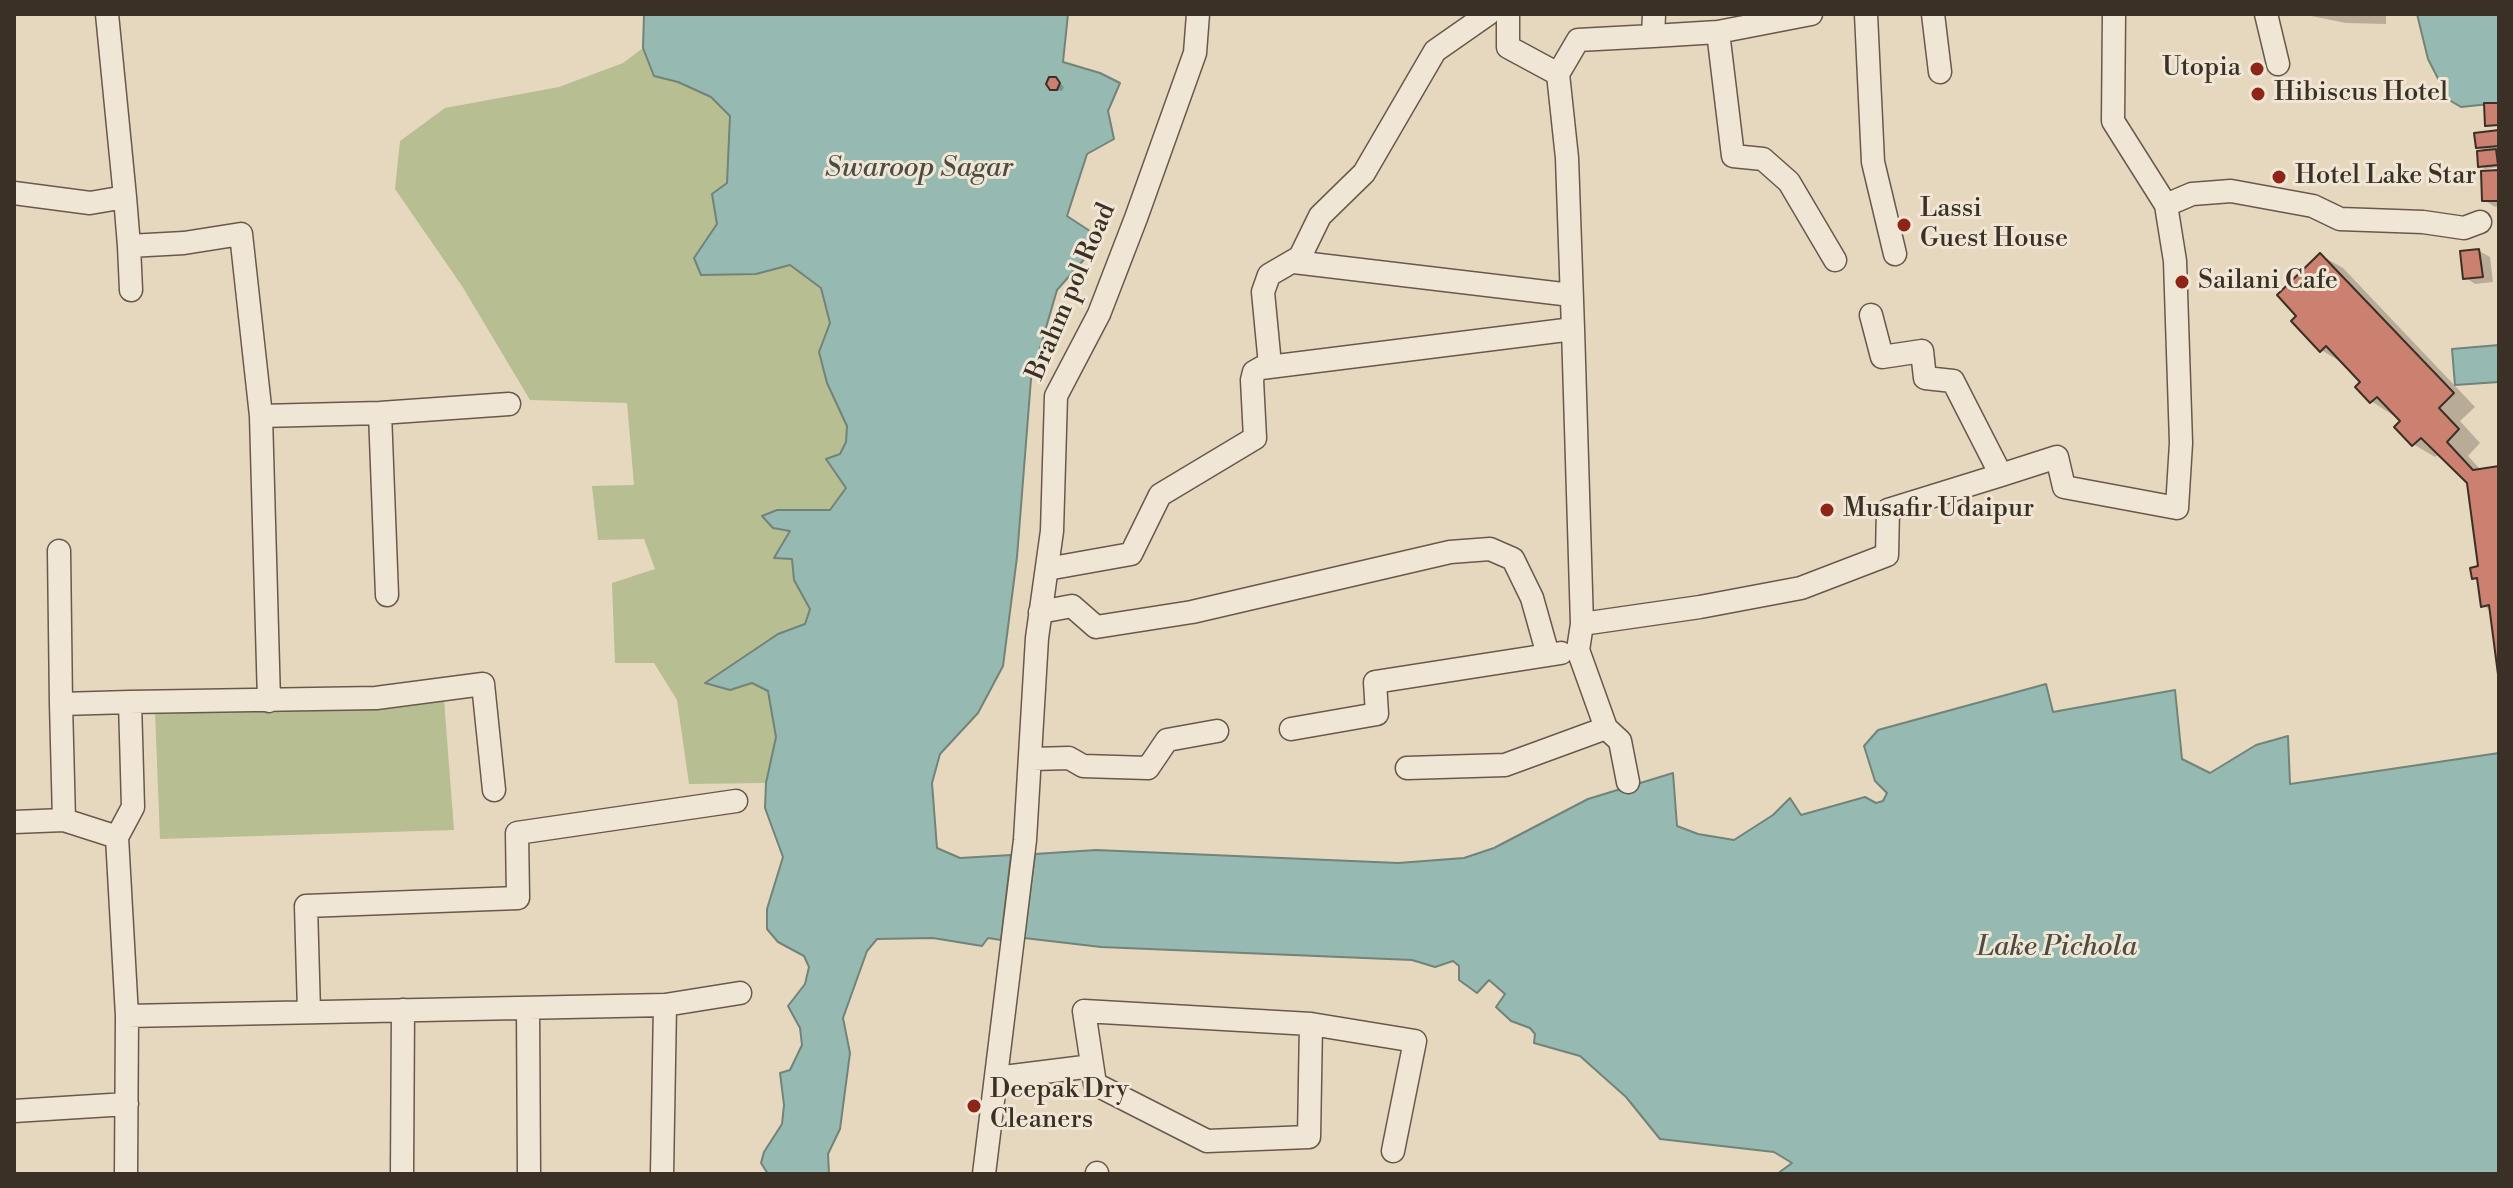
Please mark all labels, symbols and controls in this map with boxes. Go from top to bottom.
place label: Utopia [2162,53,2241,85]
marker: Utopia [2248,60,2266,78]
place label: Hibiscus Hotel [2274,78,2448,110]
marker: Hibiscus Hotel [2249,85,2267,103]
water label: Swaroop Sagar [825,152,1013,186]
place label: Hotel Lake Star [2295,161,2477,193]
marker: Hotel Lake Star [2270,168,2288,186]
place label: Lassi Guest House [1920,194,2068,256]
street label: Brahm pol Road [1021,199,1123,385]
marker: Lassi Guest House [1895,216,1913,234]
place label: Sailani Cafe [2198,266,2338,298]
marker: Sailani Cafe [2173,273,2191,291]
place label: Musafir Udaipur [1843,494,2034,526]
marker: Musafir Udaipur [1818,501,1836,519]
water label: Lake Pichola [1977,931,2137,965]
place label: Deepak Dry Cleaners [990,1075,1129,1136]
marker: Deepak Dry Cleaners [965,1097,983,1115]

